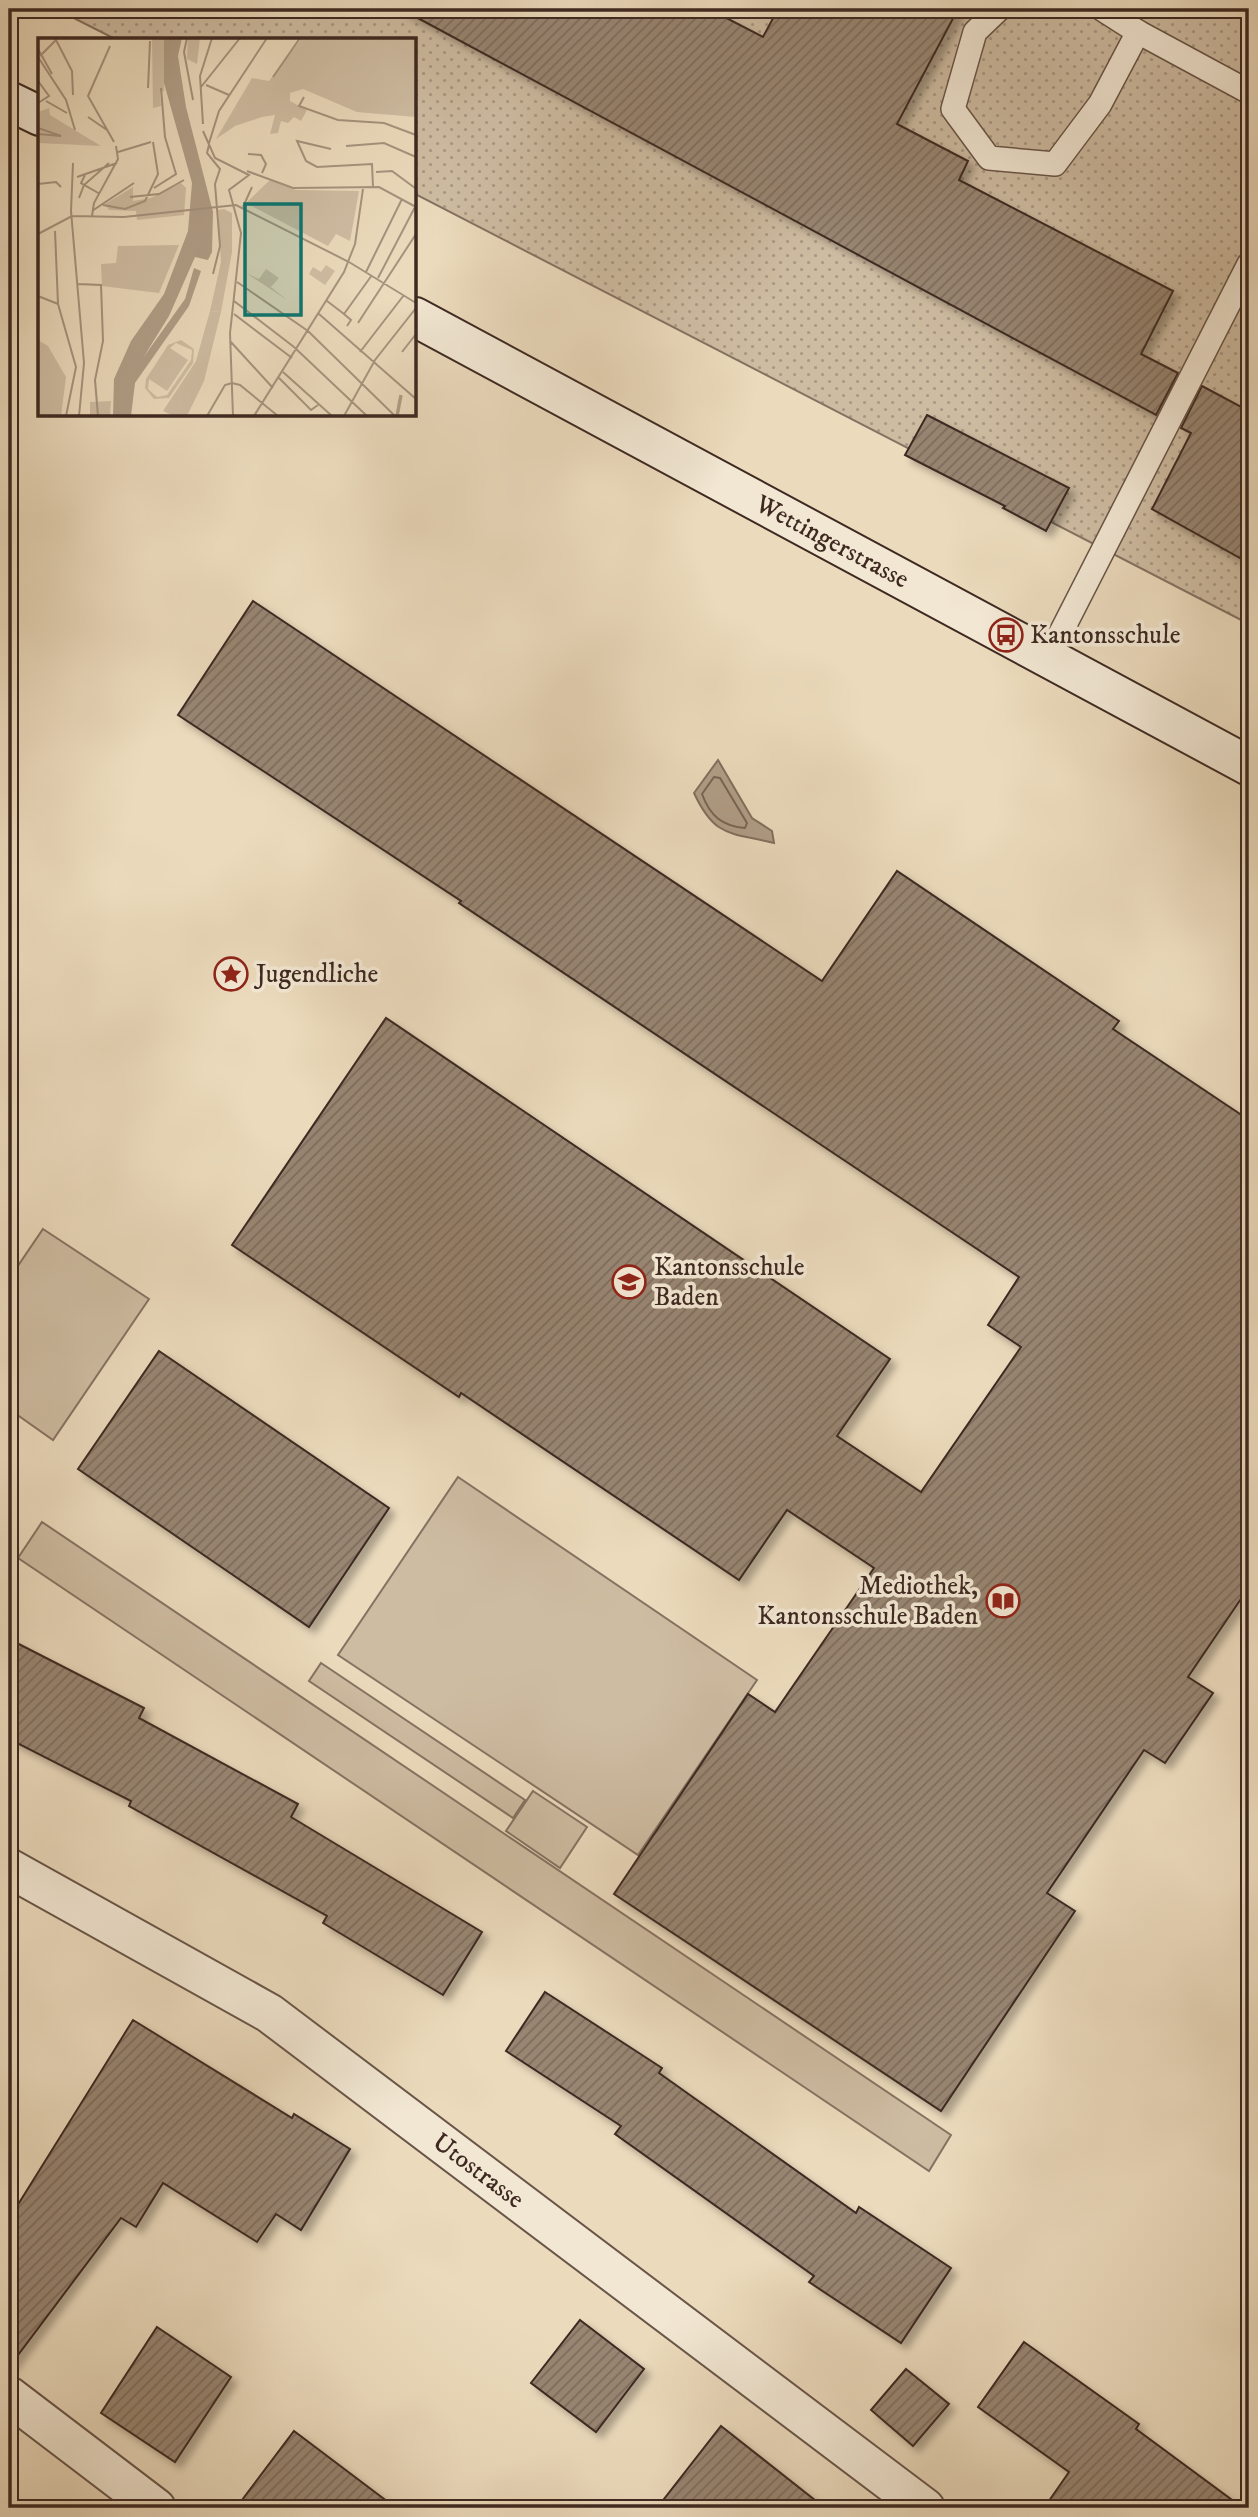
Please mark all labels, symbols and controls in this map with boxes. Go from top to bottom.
inset map [38,38,416,416]
street label: Wettingerstrasse [749,487,914,596]
bus stop icon: Kantonsschule [987,616,1025,654]
place label: Kantonsschule [1030,619,1180,652]
place icon: Jugendliche [212,955,250,993]
place label: Jugendliche [254,958,378,991]
place label: Kantonsschule Baden [654,1251,804,1314]
school or university icon: Kantonsschule Baden [610,1263,648,1301]
place label: Mediothek, Kantonsschule Baden [757,1570,978,1633]
library icon: Mediothek, Kantonsschule Baden [984,1582,1022,1620]
street label: Utostrasse [426,2126,530,2216]

